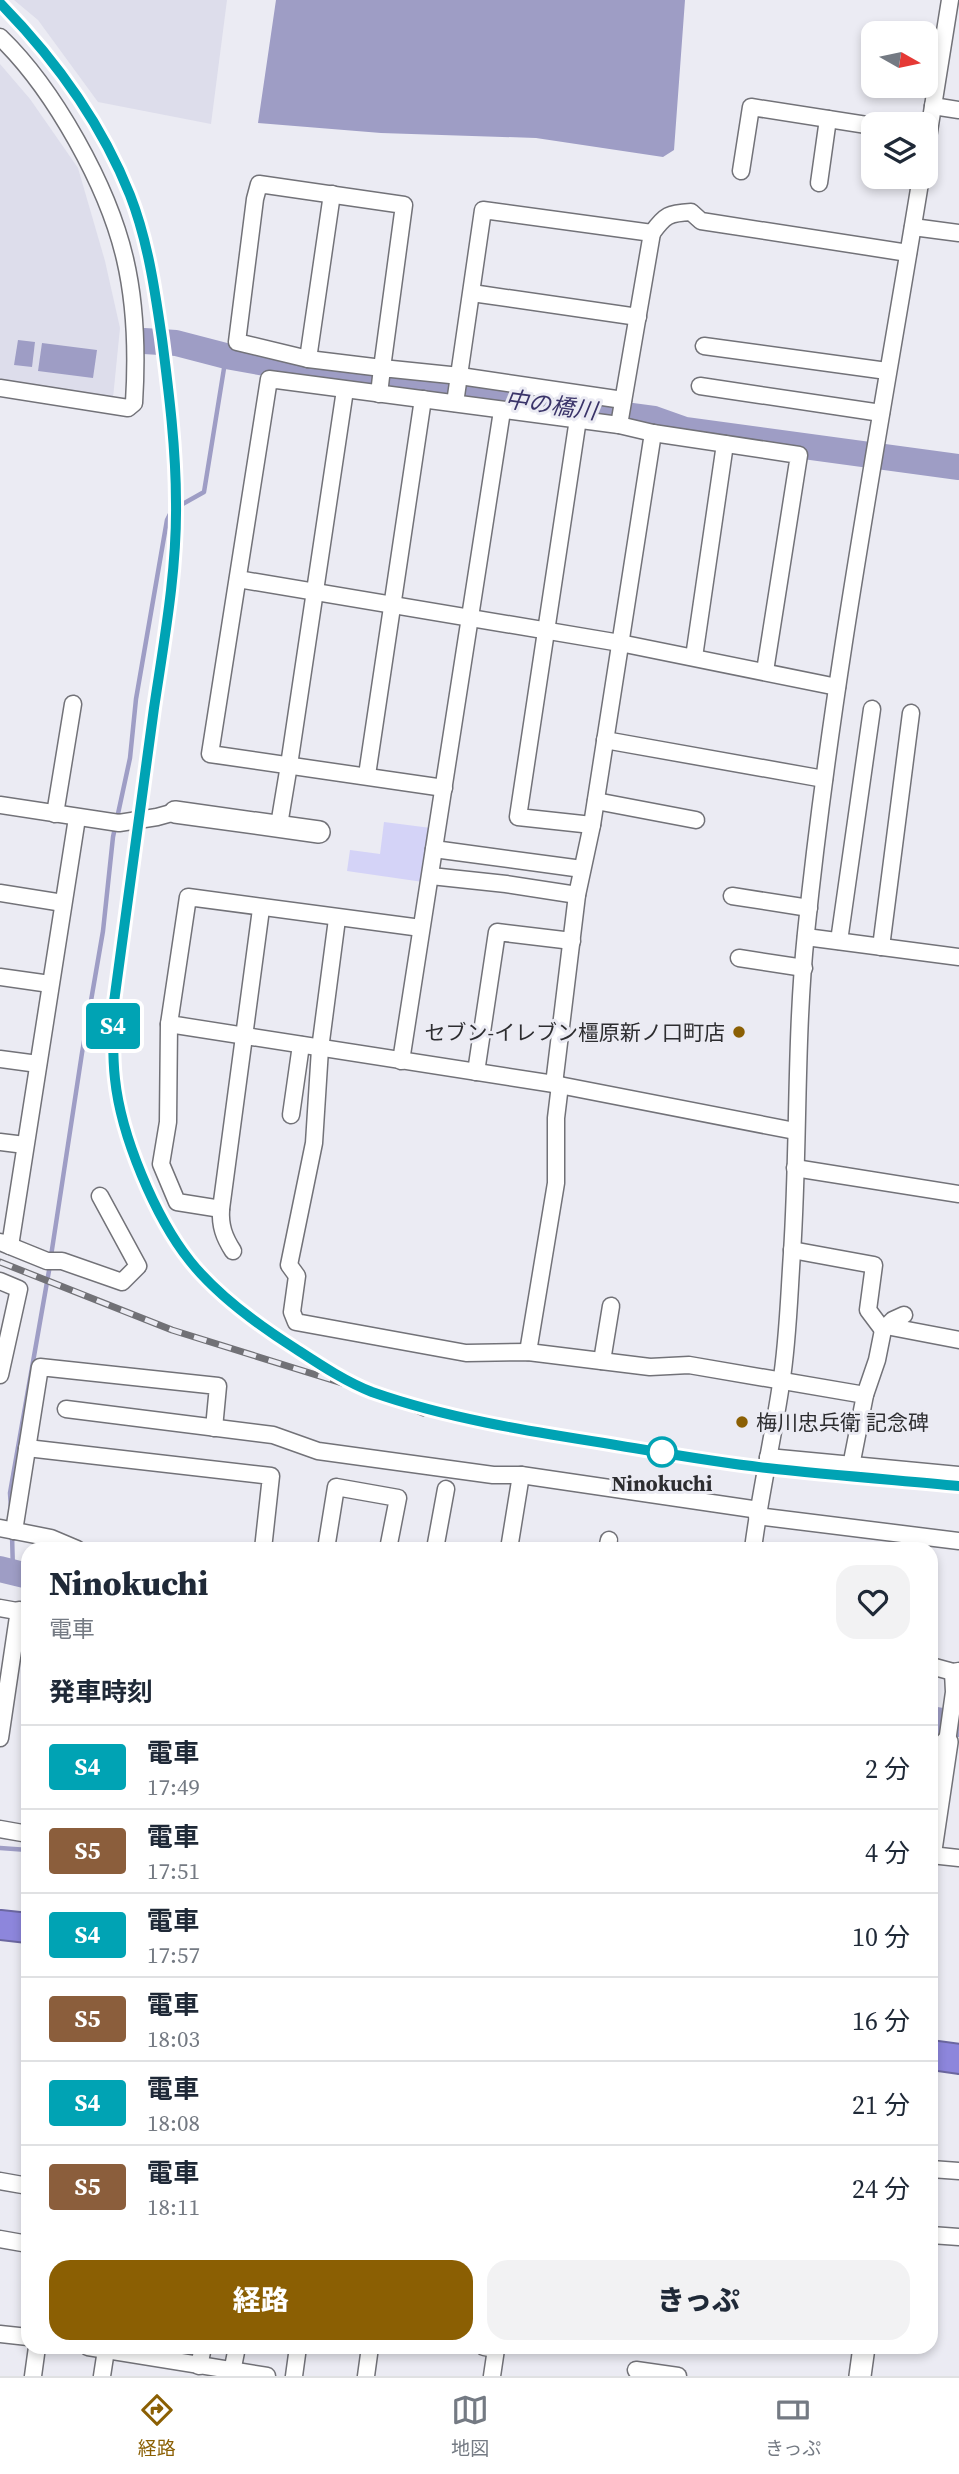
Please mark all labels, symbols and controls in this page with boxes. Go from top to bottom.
north arrow [861,21,938,98]
map controls [861,21,938,189]
button: layers [861,112,938,189]
water label: 中の橋川 [503,383,602,428]
line badge: S4 [82,1003,144,1049]
text: S4 [100,1009,126,1042]
place label: セブン-イレブン橿原新ノ口町店 [424,1018,725,1047]
marker: セブン-イレブン橿原新ノ口町店 [731,1024,747,1040]
place label: 梅川忠兵衛 記念碑 [756,1408,929,1437]
marker: 梅川忠兵衛 記念碑 [734,1414,750,1430]
marker: Ninokuchi [647,1437,677,1467]
place label: Ninokuchi [612,1469,713,1498]
text: Ninokuchi [49,1561,208,1606]
button: heart [836,1565,910,1639]
text: 電車 [49,1613,95,1645]
text: 発車時刻 [49,1674,153,1710]
text: 電車 [147,1735,199,1771]
text: S4 [75,1750,101,1783]
text: 2 分 [865,1751,910,1787]
text: 17:49 [147,1771,200,1803]
text: 電車 [147,1819,199,1855]
text: S5 [75,1834,101,1867]
text: 4 分 [865,1835,910,1871]
text: 17:51 [147,1855,200,1887]
text: 電車 [147,1903,199,1939]
text: S4 [75,1918,101,1951]
text: 10 分 [852,1919,910,1955]
text: 17:57 [147,1939,200,1971]
text: 電車 [147,1987,199,2023]
text: S5 [75,2002,101,2035]
text: 16 分 [852,2003,910,2039]
text: 18:03 [147,2023,200,2055]
text: 電車 [147,2071,199,2107]
text: S4 [75,2086,101,2119]
text: 21 分 [852,2087,910,2123]
text: 18:08 [147,2107,200,2139]
text: 電車 [147,2155,199,2191]
text: S5 [75,2170,101,2203]
text: 24 分 [852,2171,910,2207]
text: 18:11 [147,2191,200,2223]
button: 経路 [49,2260,473,2340]
button: きっぷ [487,2260,910,2340]
tab: 経路 [138,2391,176,2461]
tab: 地図 [451,2391,489,2461]
tab: きっぷ [765,2391,821,2461]

